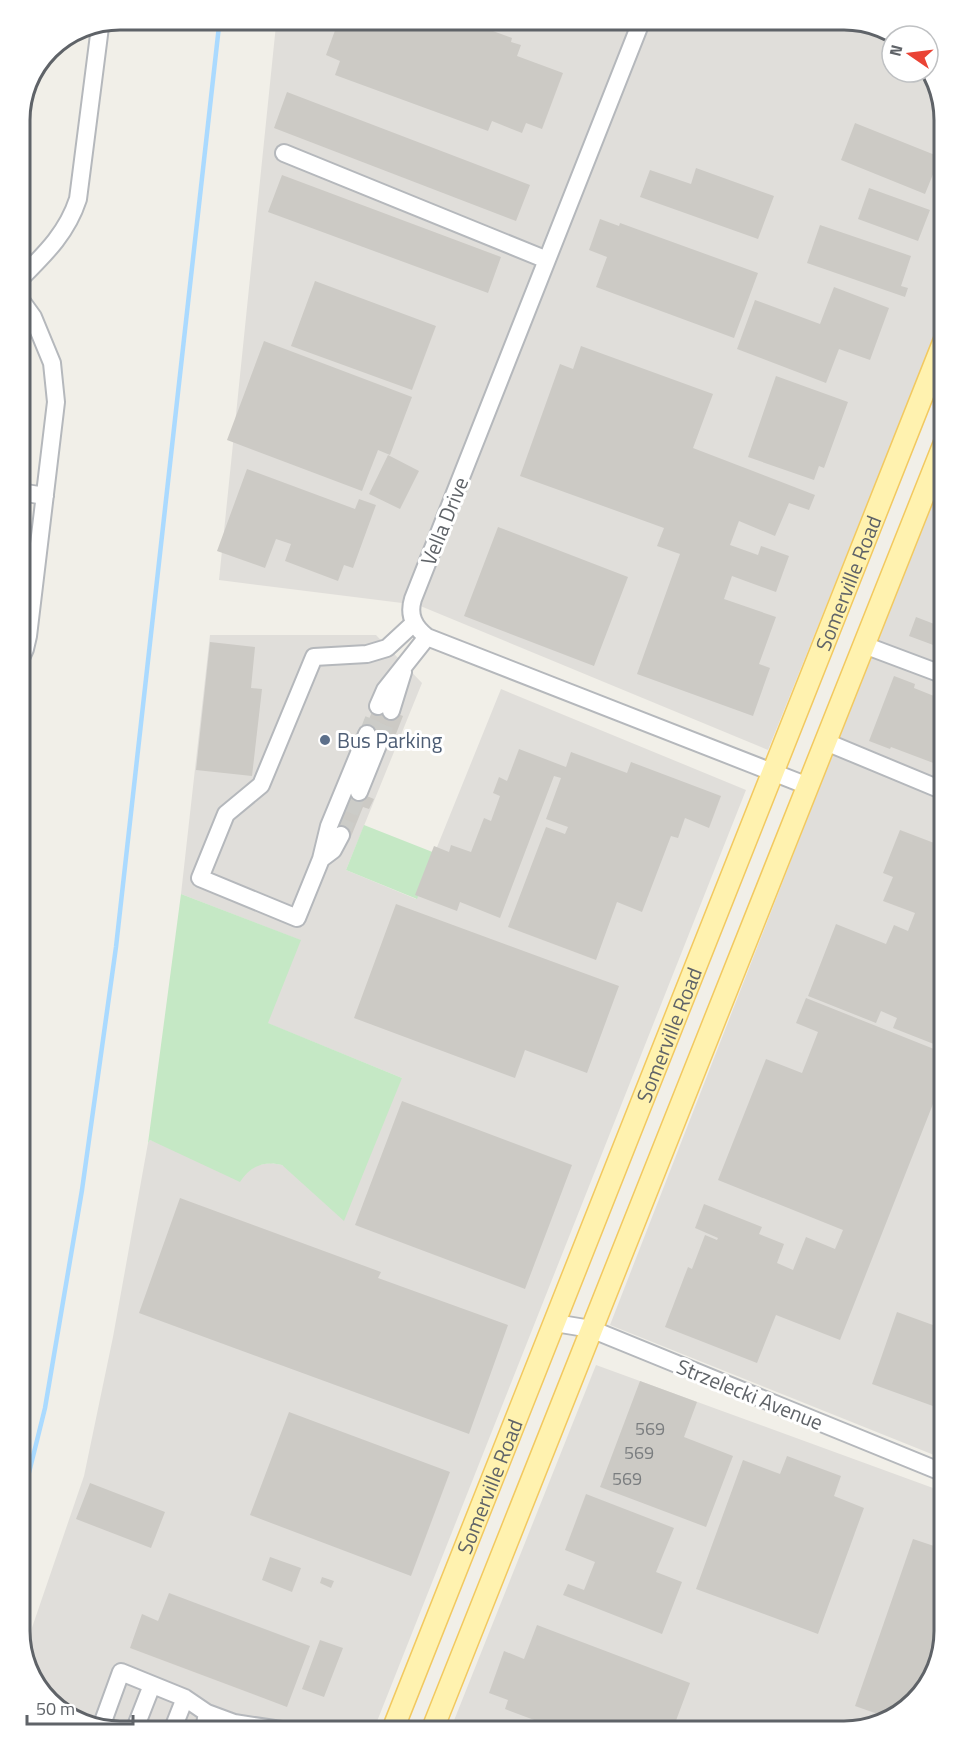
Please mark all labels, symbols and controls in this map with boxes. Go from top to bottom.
north arrow [880,24,940,84]
text: N [882,42,908,59]
street label: Vella Drive [412,472,476,570]
street label: Somerville Road [807,511,889,655]
place label: Bus Parking [337,724,443,756]
marker: Bus Parking [318,733,332,747]
street label: Somerville Road [627,962,710,1107]
street label: Strzelecki Avenue [672,1350,828,1438]
street label: Somerville Road [448,1414,531,1559]
house number: 569 [635,1415,665,1442]
house number: 569 [624,1439,654,1466]
house number: 569 [612,1465,642,1492]
scale bar [27,1688,134,1726]
text: 50 m [36,1695,75,1722]

